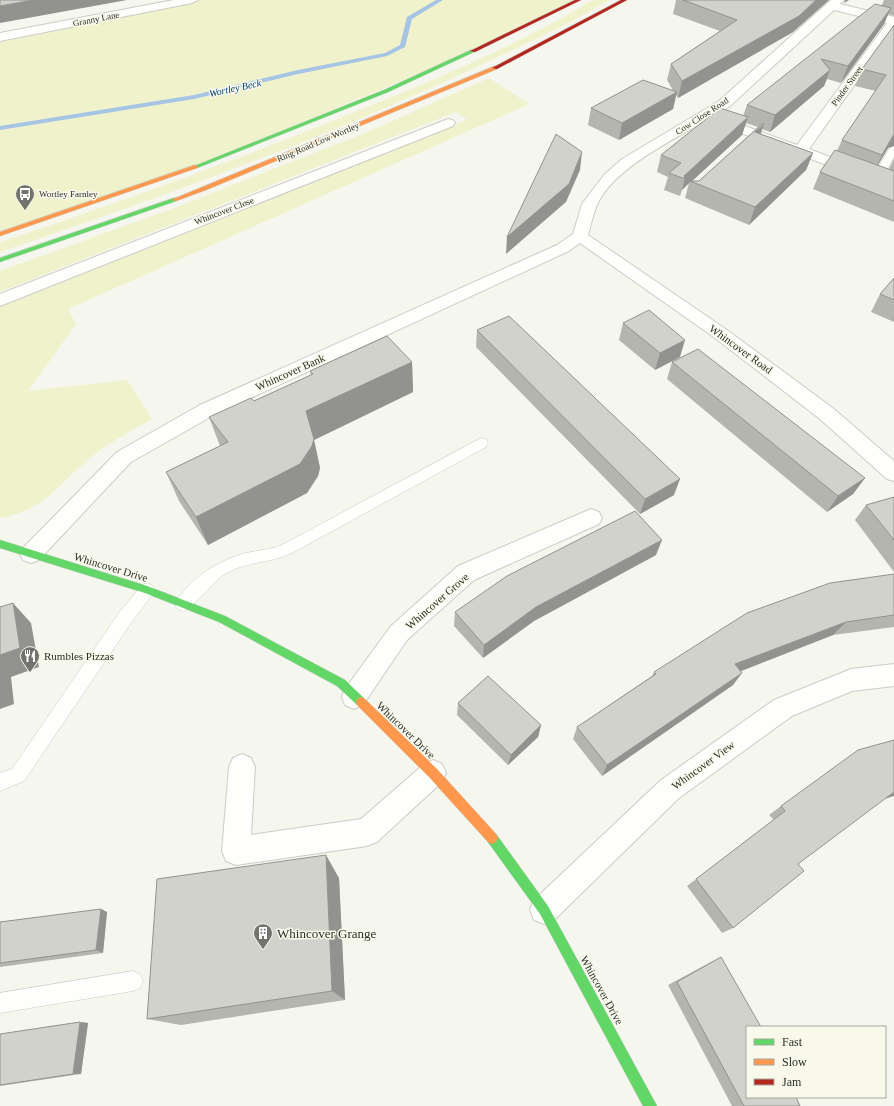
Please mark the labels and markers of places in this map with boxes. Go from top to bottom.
bus stop icon: Wortley Farnley [14,183,36,211]
place label: Wortley Farnley [39,189,98,199]
restaurant icon: Rumbles Pizzas [19,645,41,673]
place label: Rumbles Pizzas [44,650,114,662]
building icon: Whincover Grange [252,922,274,950]
place label: Whincover Grange [277,926,376,941]

